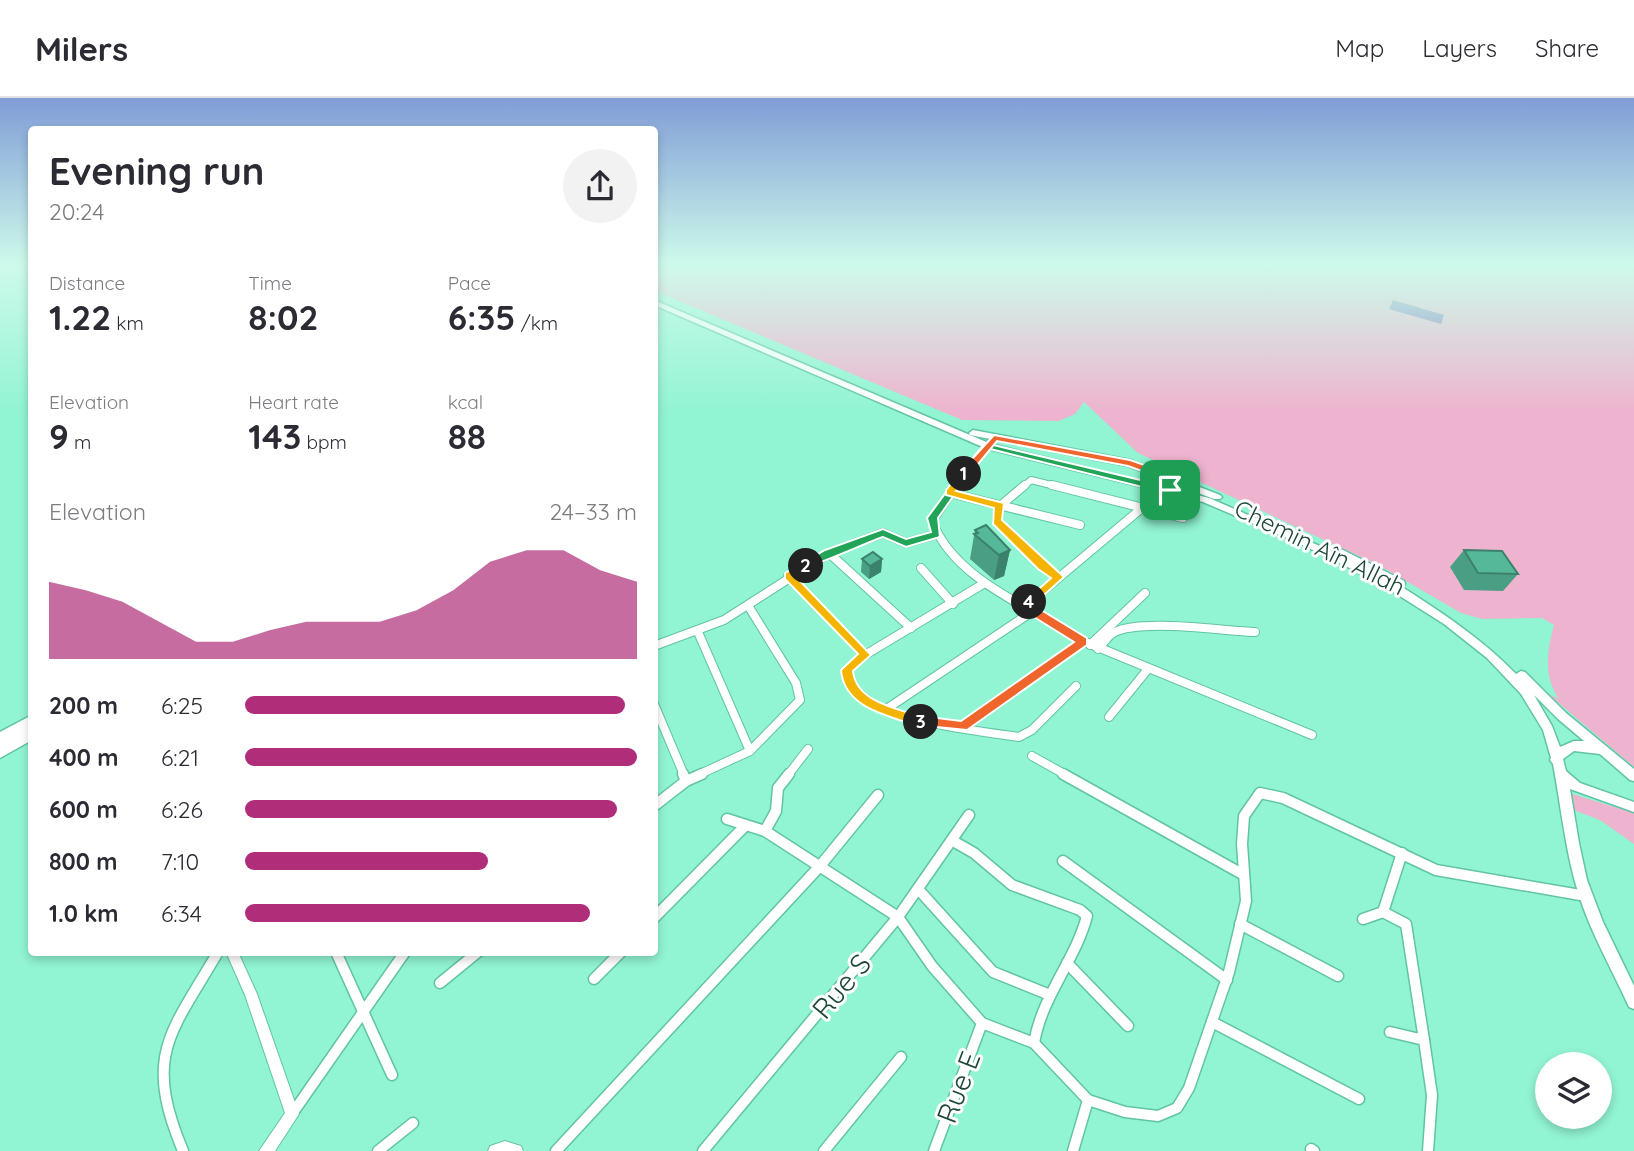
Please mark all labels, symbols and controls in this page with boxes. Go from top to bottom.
text: Milers [35,28,128,69]
text: Map [1335,33,1384,63]
text: Layers [1422,33,1497,63]
text: Share [1535,33,1599,63]
text: Evening run [49,147,264,195]
button: share [563,149,637,223]
text: 20:24 [49,197,104,226]
text: Distance [49,271,125,295]
text: Time [248,271,292,295]
text: Pace [448,271,491,295]
text: 1.22 [49,295,111,339]
text: 8:02 [248,295,318,339]
text: 6:35 [448,295,516,339]
text: km [111,311,144,335]
text: /km [516,311,558,335]
text: Elevation [49,390,129,414]
text: Heart rate [248,390,339,414]
text: kcal [448,390,483,414]
text: 9 [49,414,69,458]
text: 143 [248,414,301,458]
text: 88 [448,414,486,458]
text: m [69,430,91,454]
text: bpm [301,430,347,454]
pin: 1 [946,456,982,492]
pin [1140,460,1200,520]
text: 1 [960,461,967,485]
icon: arrive [1151,471,1189,509]
street label: Chemin Aîn Allah [1230,493,1410,601]
text: Elevation [49,497,146,526]
text: 24–33 m [549,497,637,526]
pin: 2 [788,548,824,584]
text: 2 [800,553,811,577]
pin: 4 [1012,584,1046,620]
text: 4 [1023,589,1034,613]
text: 200 m [49,691,118,720]
text: 6:25 [161,691,203,720]
pin: 3 [904,704,939,740]
text: 3 [915,709,926,733]
text: 400 m [49,743,118,772]
text: 6:21 [161,743,199,772]
text: 600 m [49,795,118,824]
text: 6:26 [161,795,203,824]
text: 800 m [49,847,118,876]
text: 7:10 [161,847,199,876]
text: 1.0 km [49,899,119,928]
text: 6:34 [161,899,202,928]
street label: Rue S [804,947,878,1025]
street label: Rue E [928,1046,988,1128]
map controls [1535,1052,1612,1129]
button: layers [1535,1052,1612,1129]

